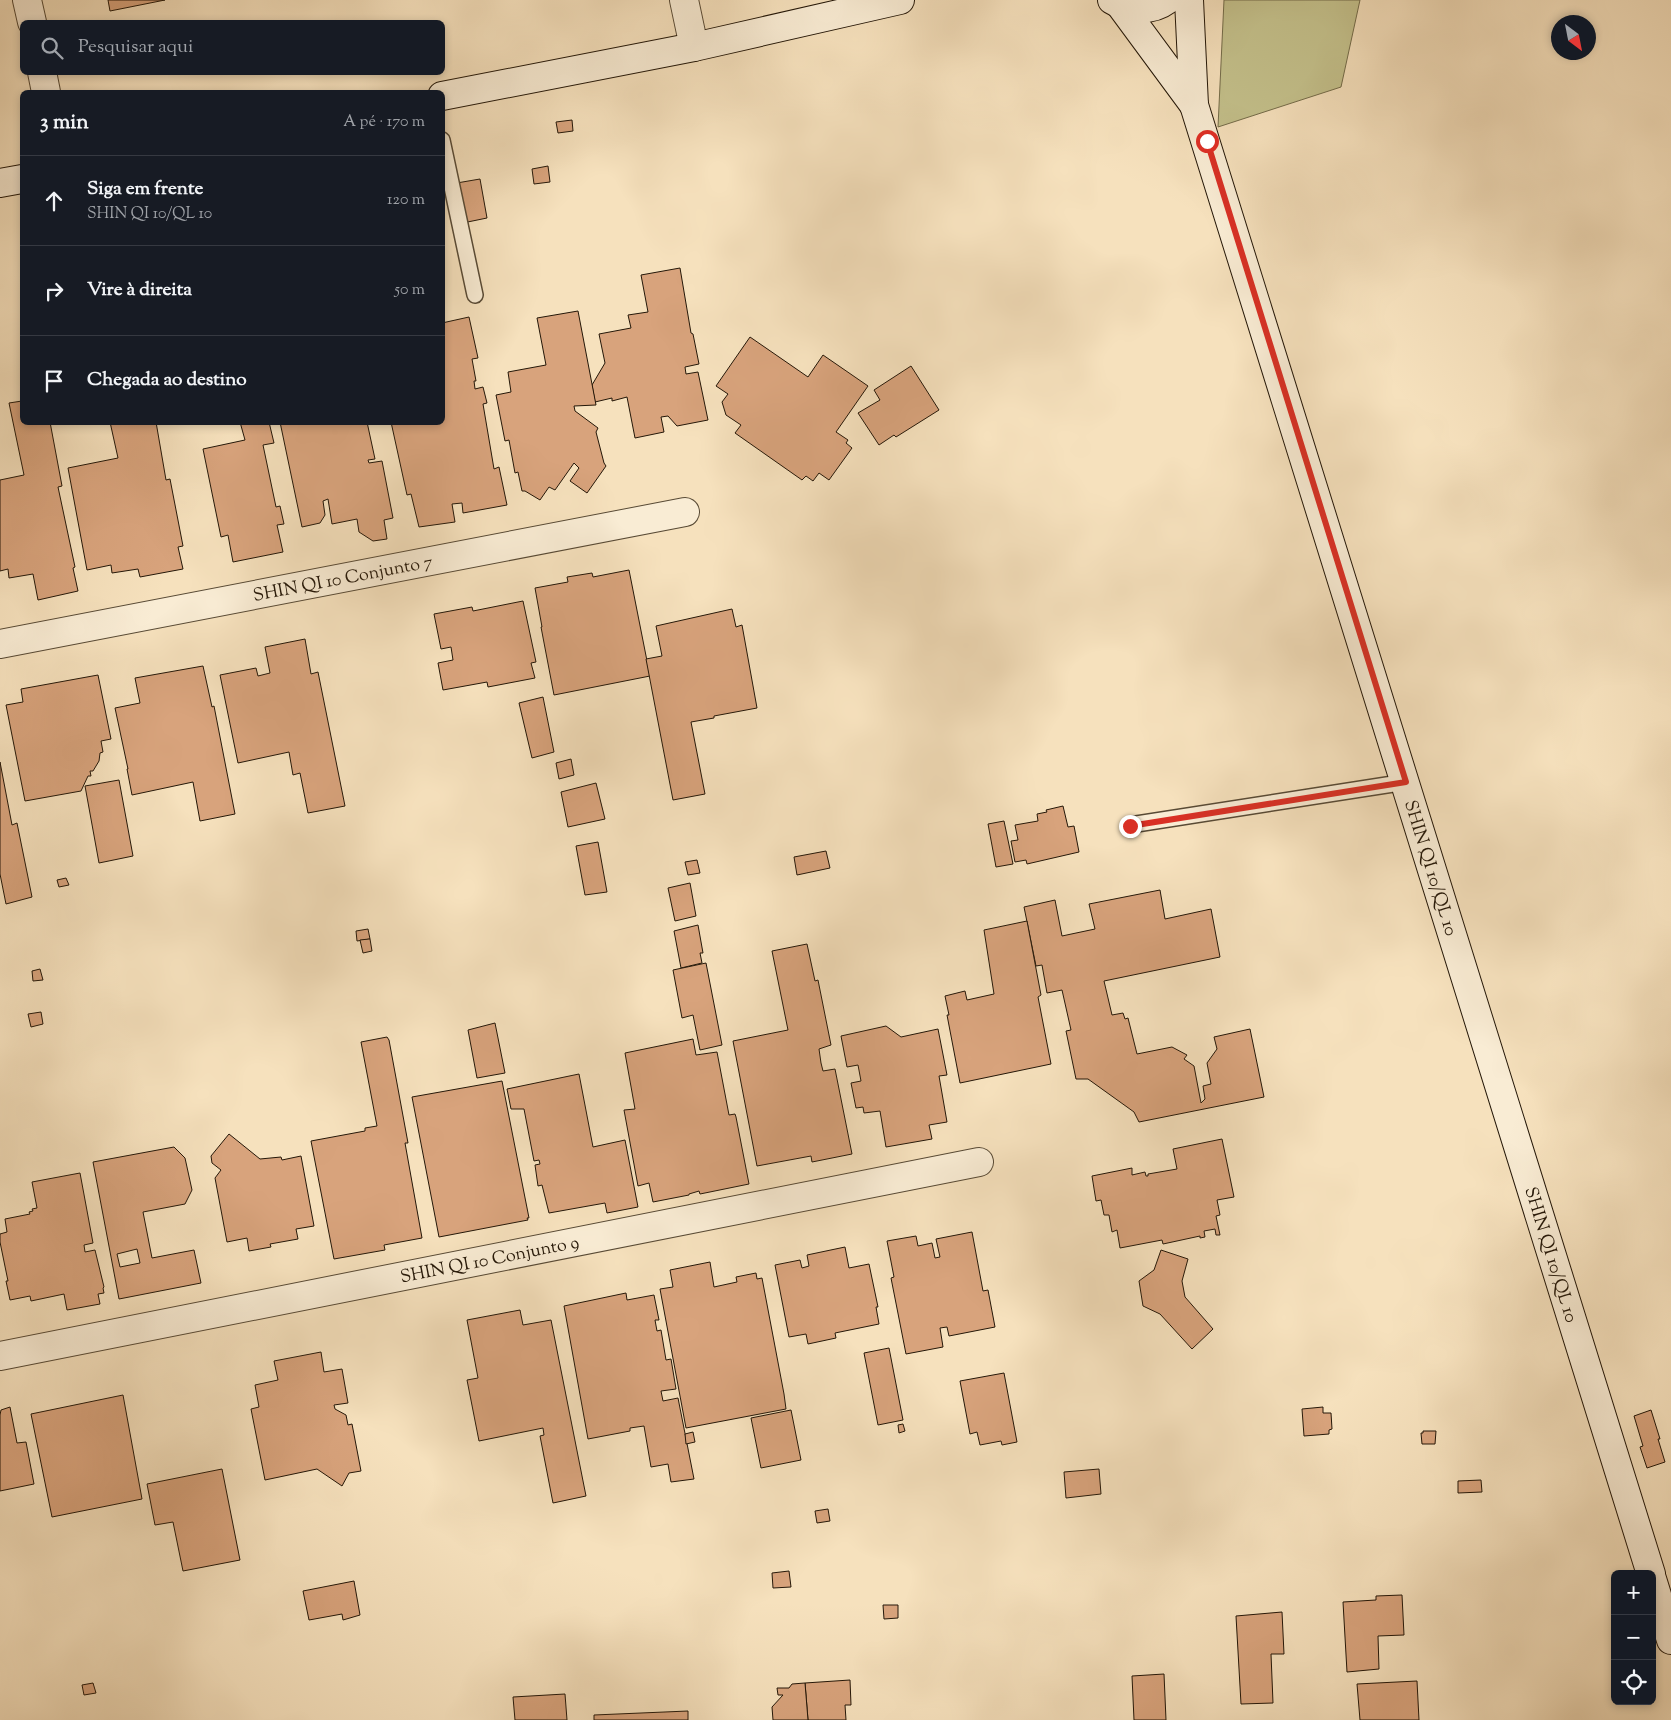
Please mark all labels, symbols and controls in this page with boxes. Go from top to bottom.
north arrow [1551,15,1596,60]
search box [20,20,445,75]
icon: search [38,34,66,62]
text: Pesquisar aqui [78,34,193,61]
text: 3 min [40,108,89,138]
text: A pé · 170 m [343,111,425,134]
route start [1196,130,1219,153]
text: Siga em frente [87,176,203,203]
icon: ahead [40,187,68,215]
text: 120 m [387,189,425,212]
text: SHIN QI 10/QL 10 [87,203,212,226]
icon: right [40,277,68,305]
text: Vire à direita [87,277,192,304]
text: 50 m [394,279,425,302]
icon: arrive [40,367,68,395]
text: Chegada ao destino [87,367,247,394]
street label: SHIN QI 10 Conjunto 7 [251,550,435,610]
street label: SHIN QI 10/QL 10 [1396,797,1463,940]
route end [1119,815,1142,838]
street label: SHIN QI 10/QL 10 [1516,1184,1583,1326]
street label: SHIN QI 10 Conjunto 9 [398,1230,582,1291]
map controls [1611,1570,1656,1705]
button: + [1611,1570,1656,1615]
button: − [1611,1615,1656,1660]
button: locate [1611,1660,1656,1705]

